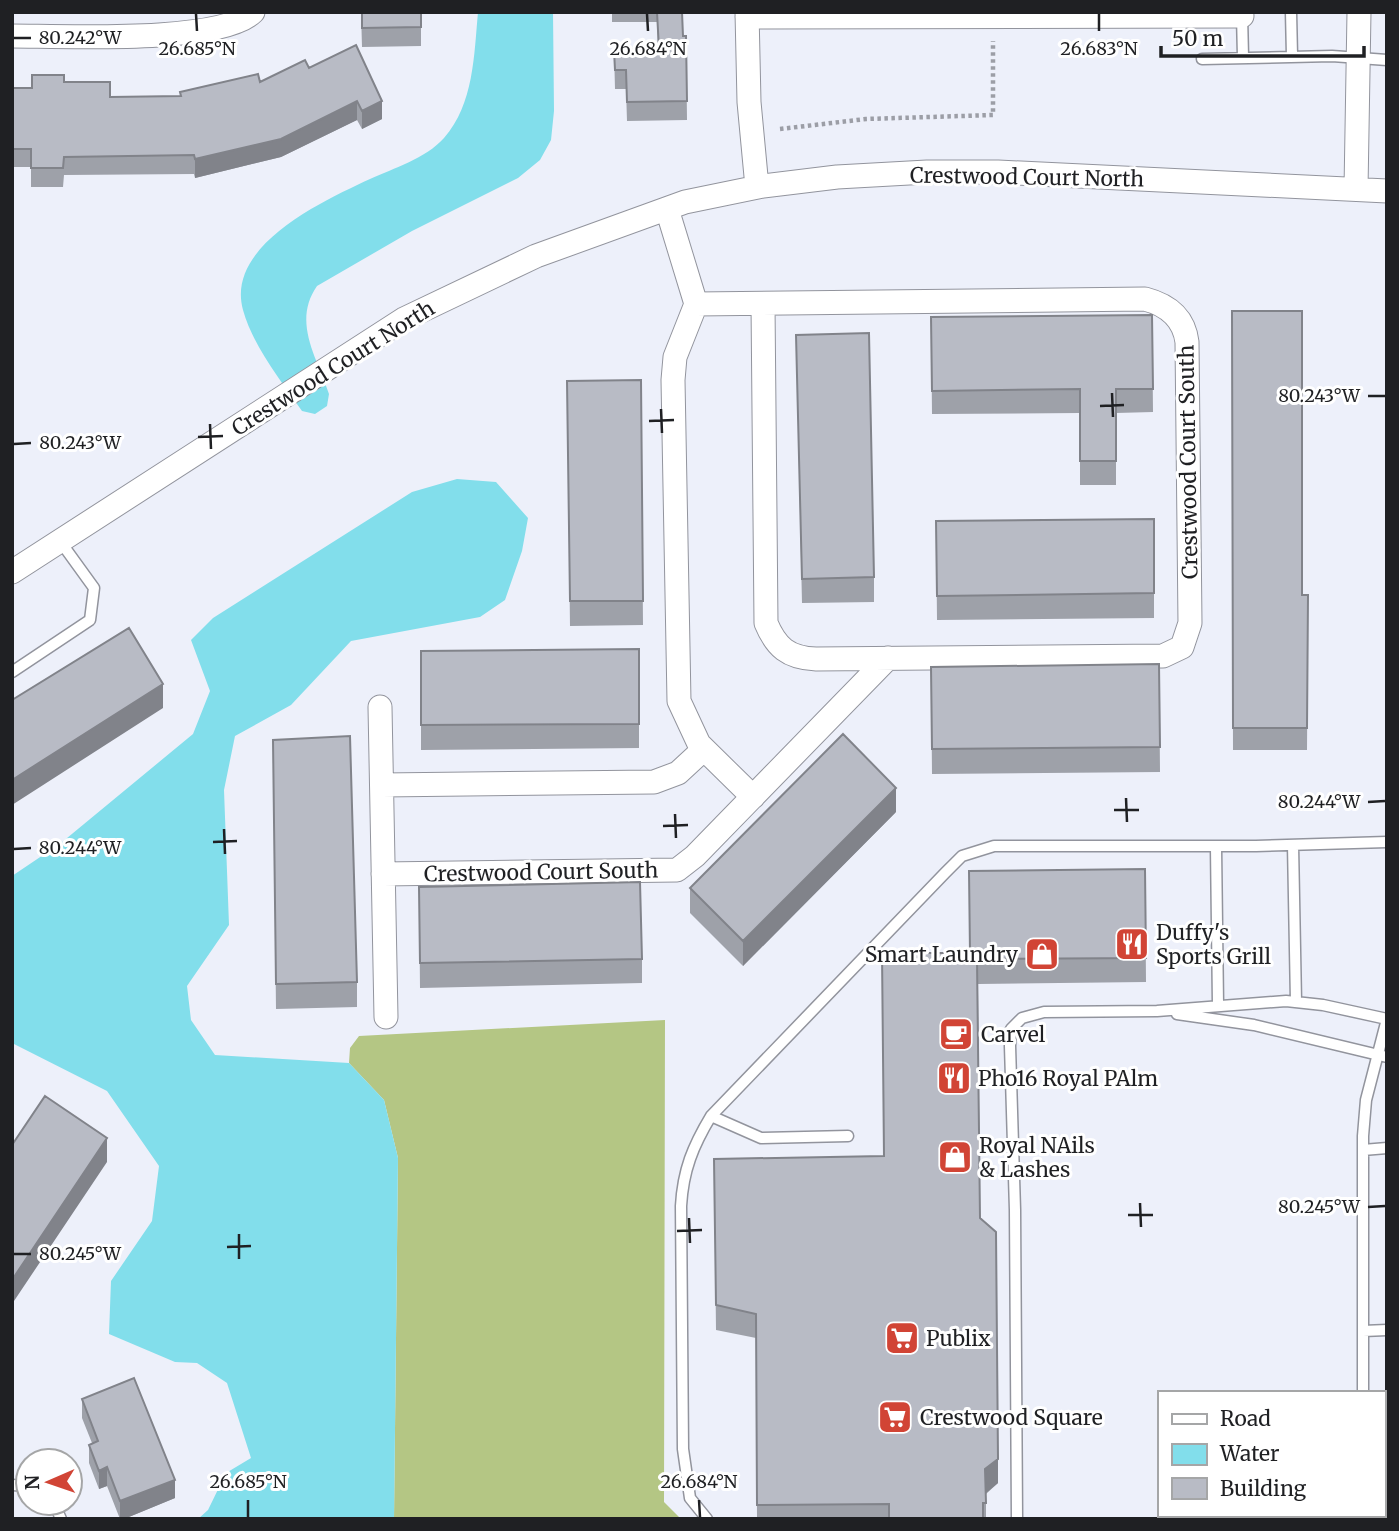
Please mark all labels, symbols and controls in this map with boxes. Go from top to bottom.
scale bar [1161,14,1364,58]
text: 50 m [1172,25,1223,52]
text: 80.242°W [39,26,122,49]
text: 26.685°N [158,37,236,60]
text: 26.684°N [610,37,687,60]
text: 26.683°N [1060,37,1138,60]
street label: Crestwood Court North [910,161,1144,193]
street label: Crestwood Court North [227,294,440,442]
street label: Crestwood Court South [1172,344,1204,579]
text: 80.243°W [1278,384,1361,407]
text: 80.243°W [39,431,122,454]
text: 80.244°W [1278,790,1361,813]
text: 80.244°W [39,836,122,859]
street label: Crestwood Court South [424,856,659,888]
place label: Duffy's Sports Grill [1156,919,1272,970]
restaurant icon: Duffy's Sports Grill [1113,925,1151,963]
shop icon: Smart Laundry [1023,935,1061,973]
place label: Smart Laundry [865,941,1019,968]
cafe icon: Carvel [937,1015,975,1053]
place label: Carvel [981,1021,1046,1048]
restaurant icon: Pho16 Royal PAlm [935,1059,973,1097]
place label: Pho16 Royal PAlm [978,1065,1158,1092]
place label: Royal NAils & Lashes [979,1132,1095,1183]
shop icon: Royal NAils & Lashes [936,1138,974,1176]
text: 80.245°W [1278,1195,1361,1218]
text: 80.245°W [39,1242,122,1265]
supermarket icon: Publix [883,1319,921,1357]
place label: Publix [926,1325,991,1352]
legend [1158,1391,1385,1517]
supermarket icon: Crestwood Square [876,1398,914,1436]
place label: Crestwood Square [920,1404,1103,1431]
text: Road [1220,1405,1271,1432]
text: Water [1219,1440,1279,1467]
north arrow [14,1447,84,1517]
text: 26.685°N [209,1470,287,1493]
text: 26.684°N [661,1470,738,1493]
text: N [20,1475,44,1491]
text: Building [1220,1475,1307,1502]

